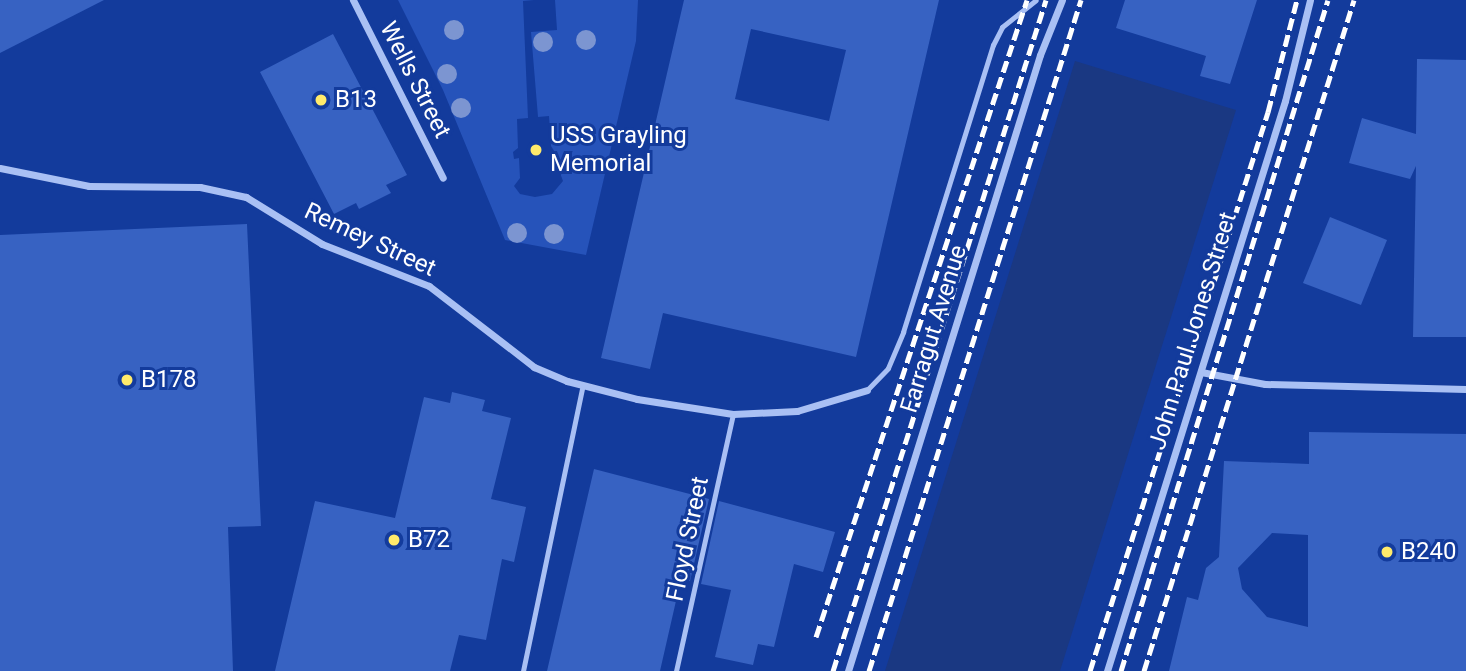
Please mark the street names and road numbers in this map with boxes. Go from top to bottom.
street label: Wells Street [373,17,457,143]
street label: Remey Street [300,197,440,283]
street label: John Paul Jones Street [1143,209,1243,453]
street label: Farragut Avenue [895,242,973,416]
street label: Floyd Street [661,474,715,604]

